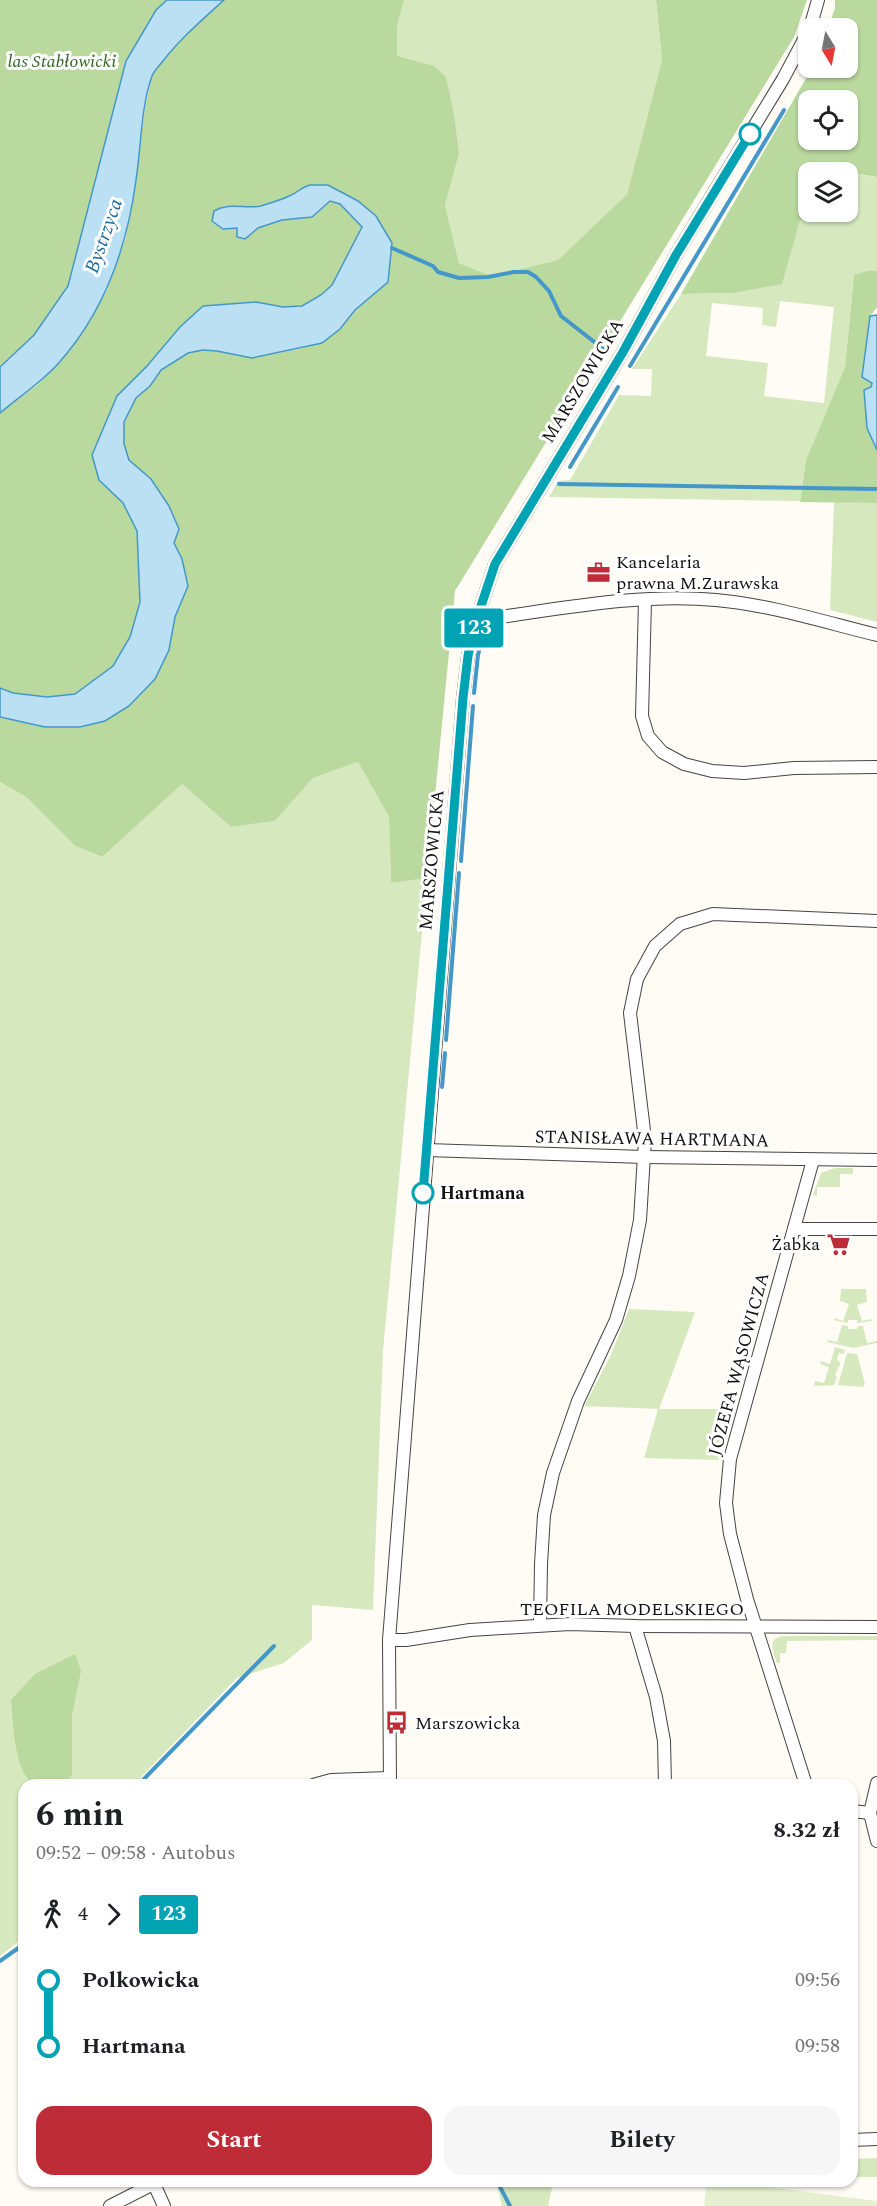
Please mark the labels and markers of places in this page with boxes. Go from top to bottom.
unlabelled marker [739,123,761,145]
place label: Kancelaria prawna M.Zurawska [616,549,779,597]
office icon: Kancelaria prawna M.Zurawska [585,559,611,585]
place label: Hartmana [440,1180,526,1207]
marker: Hartmana [412,1182,434,1204]
place label: Żabka [771,1231,820,1258]
supermarket icon: Żabka [825,1231,851,1257]
bus stop icon: Marszowicka [384,1710,410,1736]
place label: Marszowicka [415,1710,521,1737]

